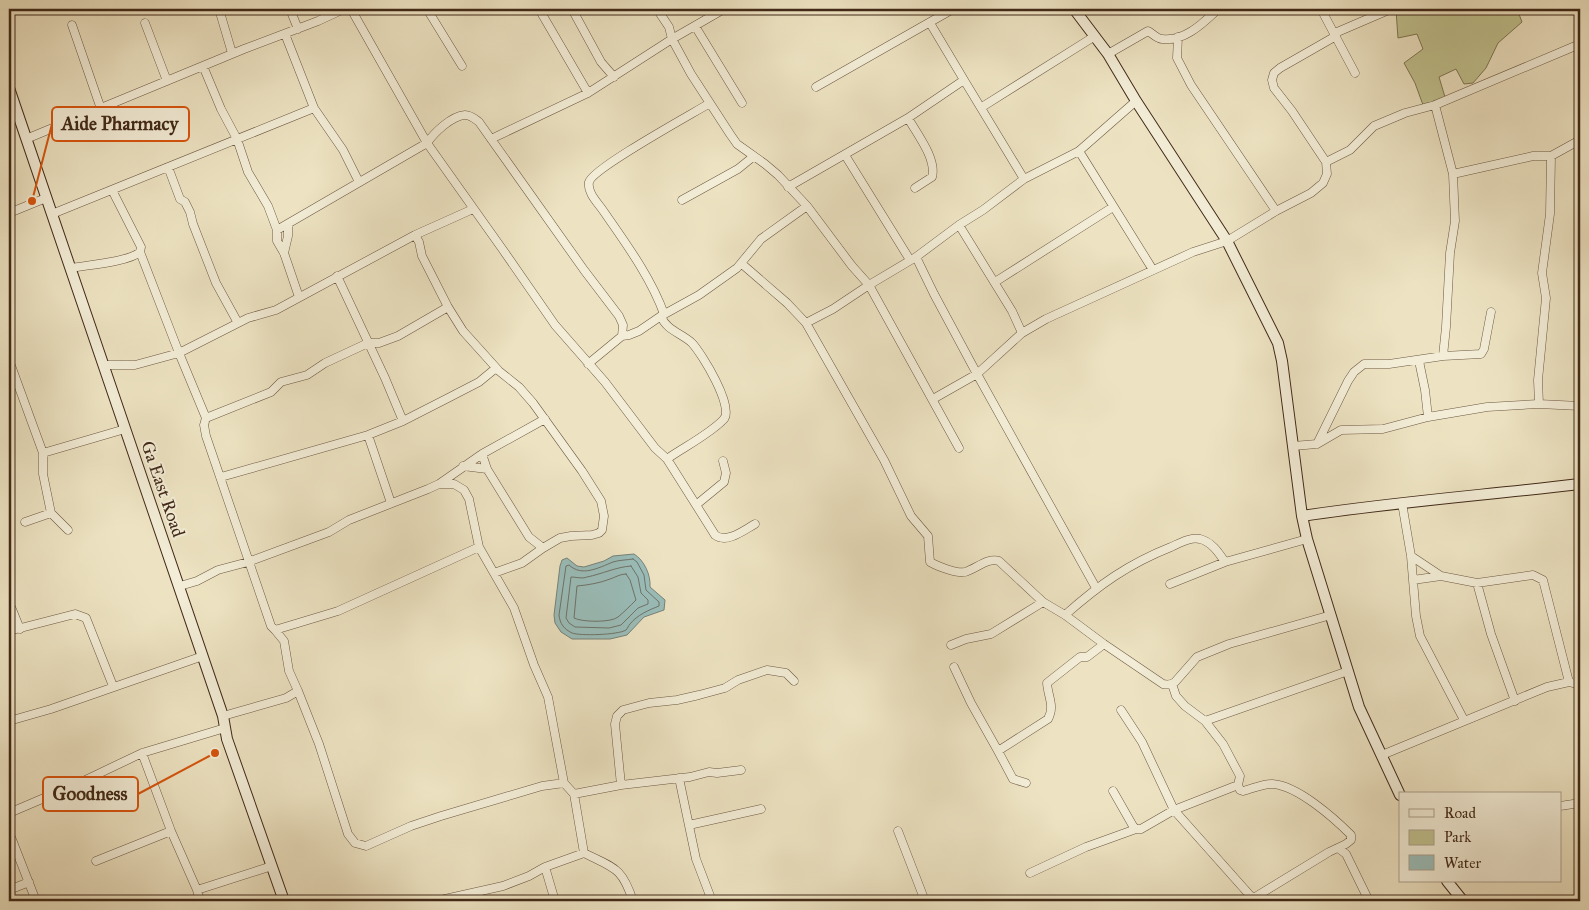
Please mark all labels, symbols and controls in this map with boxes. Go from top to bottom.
callout: Aide Pharmacy [52,107,189,141]
text: Aide Pharmacy [60,112,180,136]
street label: Ga East Road [136,438,190,540]
callout: Goodness [43,777,138,811]
text: Goodness [53,782,128,805]
legend [1399,792,1562,882]
text: Road [1444,804,1476,822]
text: Park [1444,828,1471,846]
text: Water [1444,854,1481,872]

